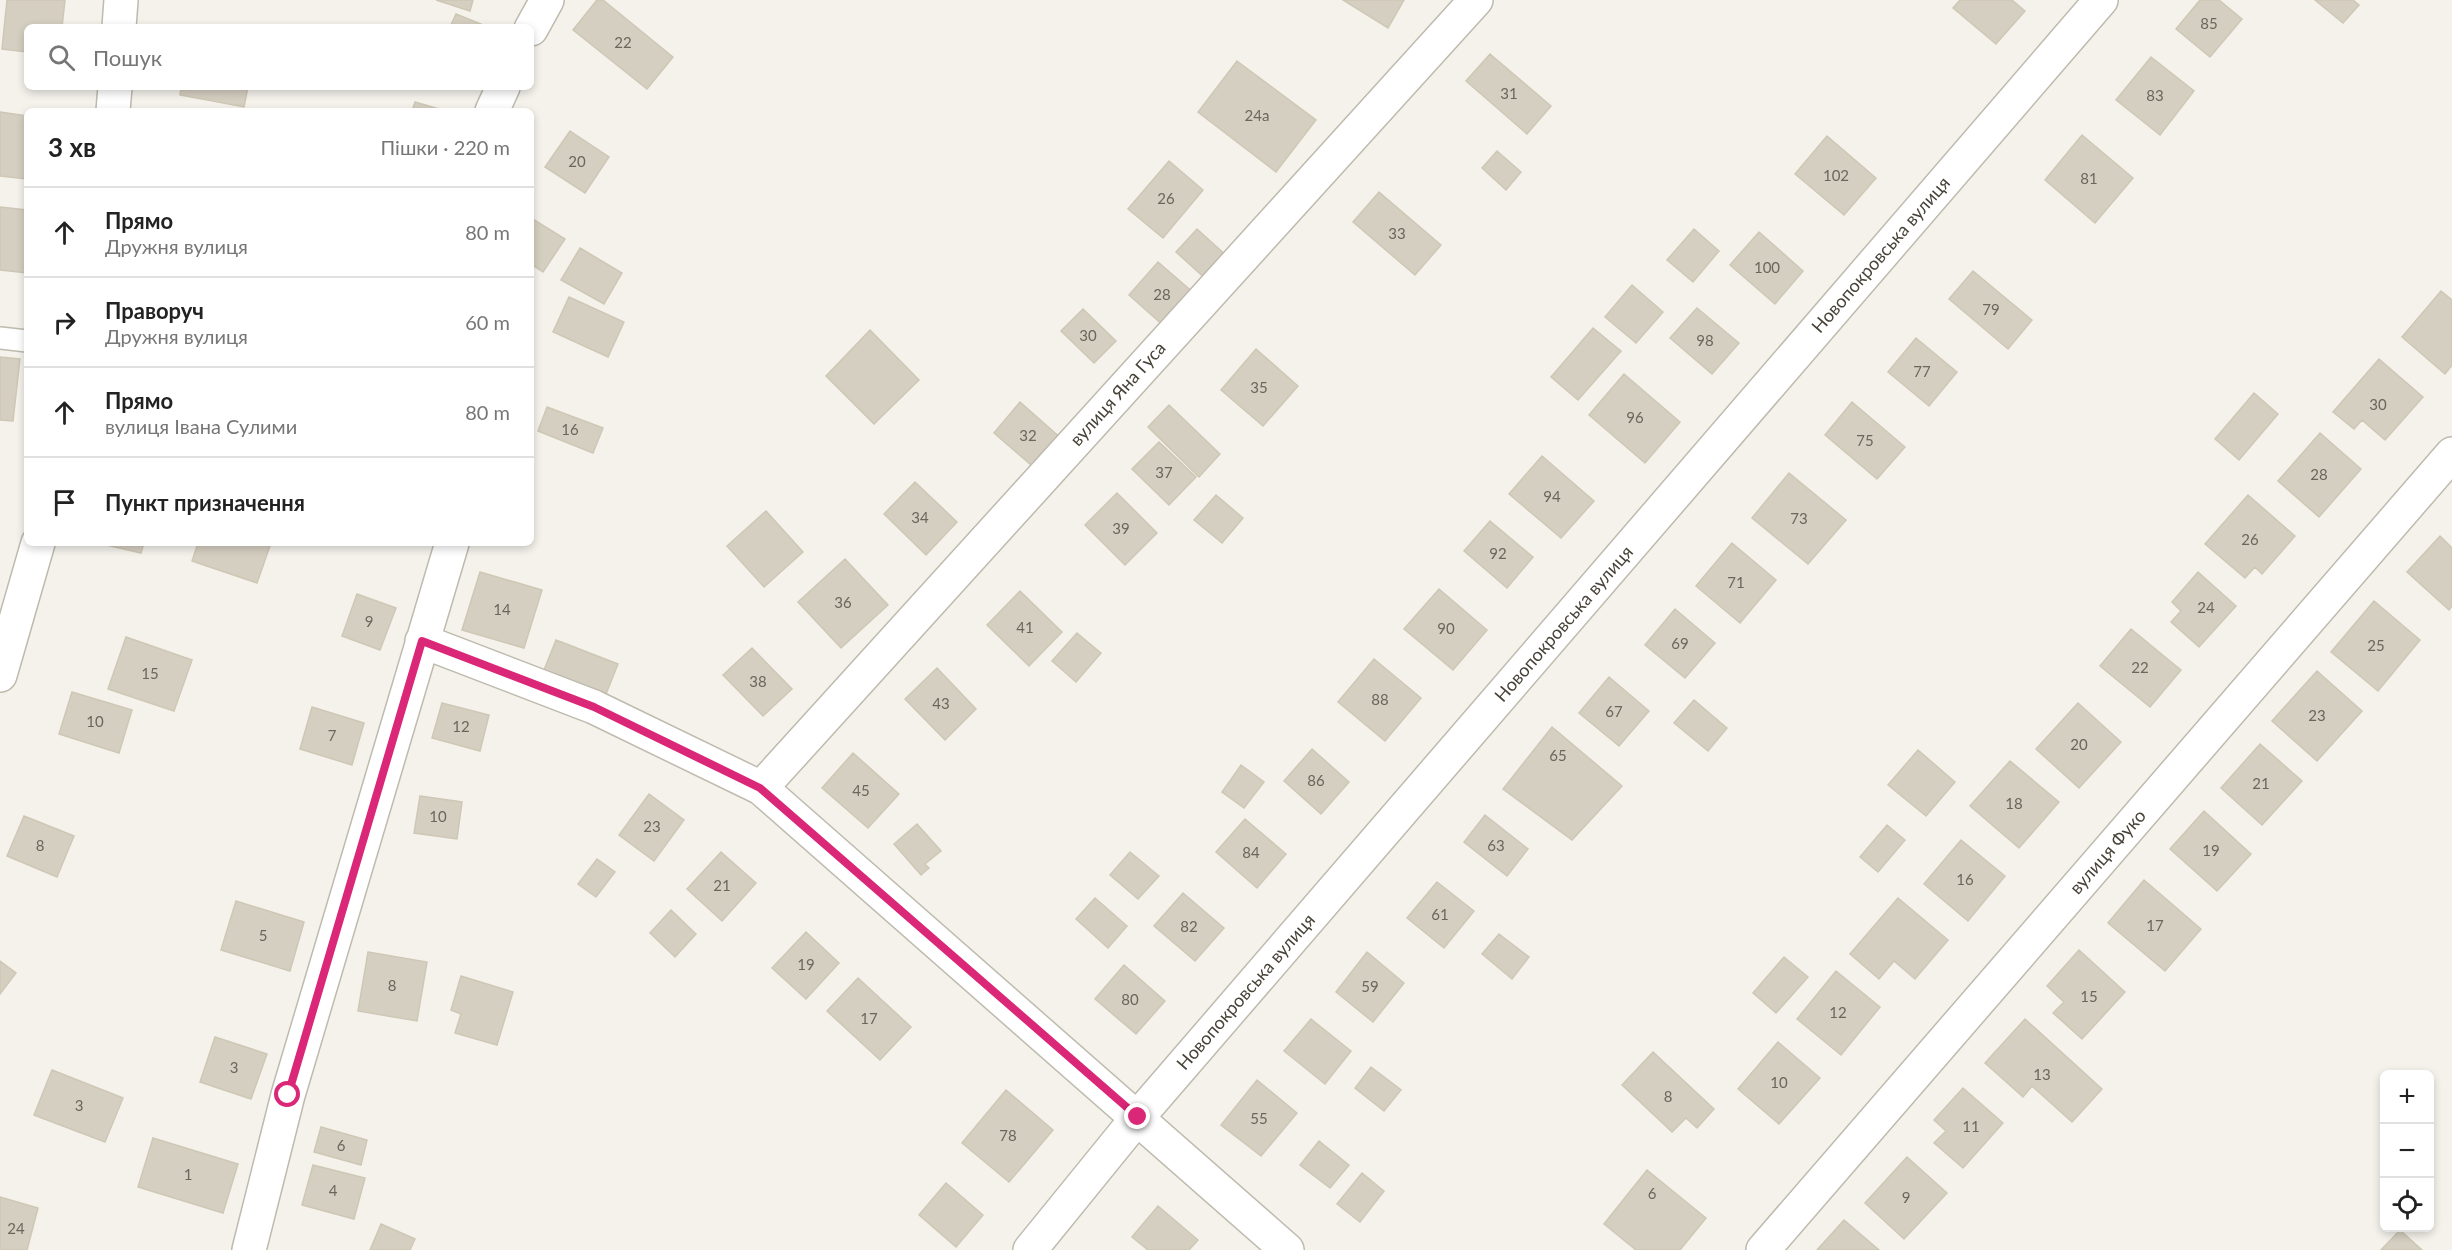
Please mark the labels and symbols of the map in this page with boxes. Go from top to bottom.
house number: 85 [2200,14,2218,32]
house number: 22 [614,33,632,51]
house number: 31 [1500,84,1518,102]
house number: 83 [2146,86,2164,104]
house number: 24а [1245,106,1269,124]
house number: 20 [568,152,586,170]
house number: 102 [1823,166,1849,184]
house number: 81 [2080,169,2098,187]
street label: Новопокровська вулиця [1806,172,1954,337]
house number: 26 [1157,189,1175,207]
house number: 33 [1388,224,1406,242]
house number: 100 [1754,258,1780,276]
house number: 28 [1153,285,1171,303]
house number: 79 [1982,300,2000,318]
house number: 30 [1079,326,1097,344]
house number: 98 [1696,331,1714,349]
street label: вулиця Яна Гуса [1065,337,1170,450]
house number: 77 [1913,362,1931,380]
house number: 35 [1250,378,1268,396]
house number: 30 [2369,395,2387,413]
house number: 96 [1626,408,1644,426]
house number: 16 [561,420,579,438]
house number: 32 [1019,426,1037,444]
house number: 75 [1856,431,1874,449]
house number: 37 [1155,463,1173,481]
house number: 28 [2310,465,2328,483]
house number: 94 [1543,487,1561,505]
house number: 34 [911,508,929,526]
house number: 73 [1790,509,1808,527]
house number: 39 [1112,519,1130,537]
house number: 26 [2241,530,2259,548]
street label: Новопокровська вулиця [1489,541,1637,706]
house number: 92 [1489,544,1507,562]
house number: 71 [1727,573,1745,591]
house number: 36 [834,593,852,611]
house number: 24 [2197,598,2215,616]
house number: 14 [493,600,511,618]
house number: 9 [365,612,373,630]
house number: 41 [1016,618,1034,636]
house number: 90 [1437,619,1455,637]
house number: 69 [1671,634,1689,652]
house number: 25 [2367,636,2385,654]
house number: 22 [2131,658,2149,676]
house number: 15 [141,664,159,682]
house number: 38 [749,672,767,690]
house number: 88 [1371,690,1389,708]
house number: 43 [932,694,950,712]
house number: 67 [1605,702,1623,720]
house number: 23 [2308,706,2326,724]
house number: 10 [86,712,104,730]
house number: 12 [452,717,470,735]
house number: 7 [328,726,337,744]
house number: 20 [2070,735,2088,753]
house number: 65 [1549,746,1567,764]
house number: 86 [1307,771,1325,789]
house number: 21 [2252,774,2270,792]
house number: 45 [852,781,870,799]
house number: 18 [2005,794,2023,812]
street label: вулиця Фуко [2065,805,2150,898]
house number: 10 [429,807,447,825]
house number: 23 [643,817,661,835]
house number: 8 [36,836,44,854]
house number: 63 [1487,836,1505,854]
house number: 19 [2202,841,2220,859]
house number: 84 [1242,843,1260,861]
house number: 16 [1956,870,1974,888]
house number: 21 [713,876,731,894]
house number: 61 [1431,905,1449,923]
street label: Новопокровська вулиця [1171,909,1319,1074]
house number: 17 [2146,916,2164,934]
house number: 82 [1180,917,1198,935]
house number: 5 [259,926,267,944]
house number: 19 [797,955,815,973]
house number: 8 [388,976,396,994]
house number: 59 [1361,977,1379,995]
house number: 15 [2080,987,2098,1005]
house number: 80 [1121,990,1139,1008]
house number: 12 [1829,1003,1847,1021]
house number: 17 [860,1009,878,1027]
house number: 3 [230,1058,238,1076]
house number: 13 [2033,1065,2051,1083]
house number: 10 [1770,1073,1788,1091]
route start [274,1081,300,1107]
house number: 8 [1664,1087,1672,1105]
house number: 3 [75,1096,83,1114]
route end [1124,1103,1150,1129]
house number: 55 [1250,1109,1268,1127]
house number: 11 [1962,1117,1980,1135]
house number: 78 [999,1126,1017,1144]
house number: 6 [337,1136,346,1154]
house number: 1 [184,1165,192,1183]
house number: 4 [329,1181,338,1199]
house number: 6 [1648,1184,1657,1202]
house number: 9 [1902,1188,1910,1206]
house number: 24 [7,1219,25,1237]

